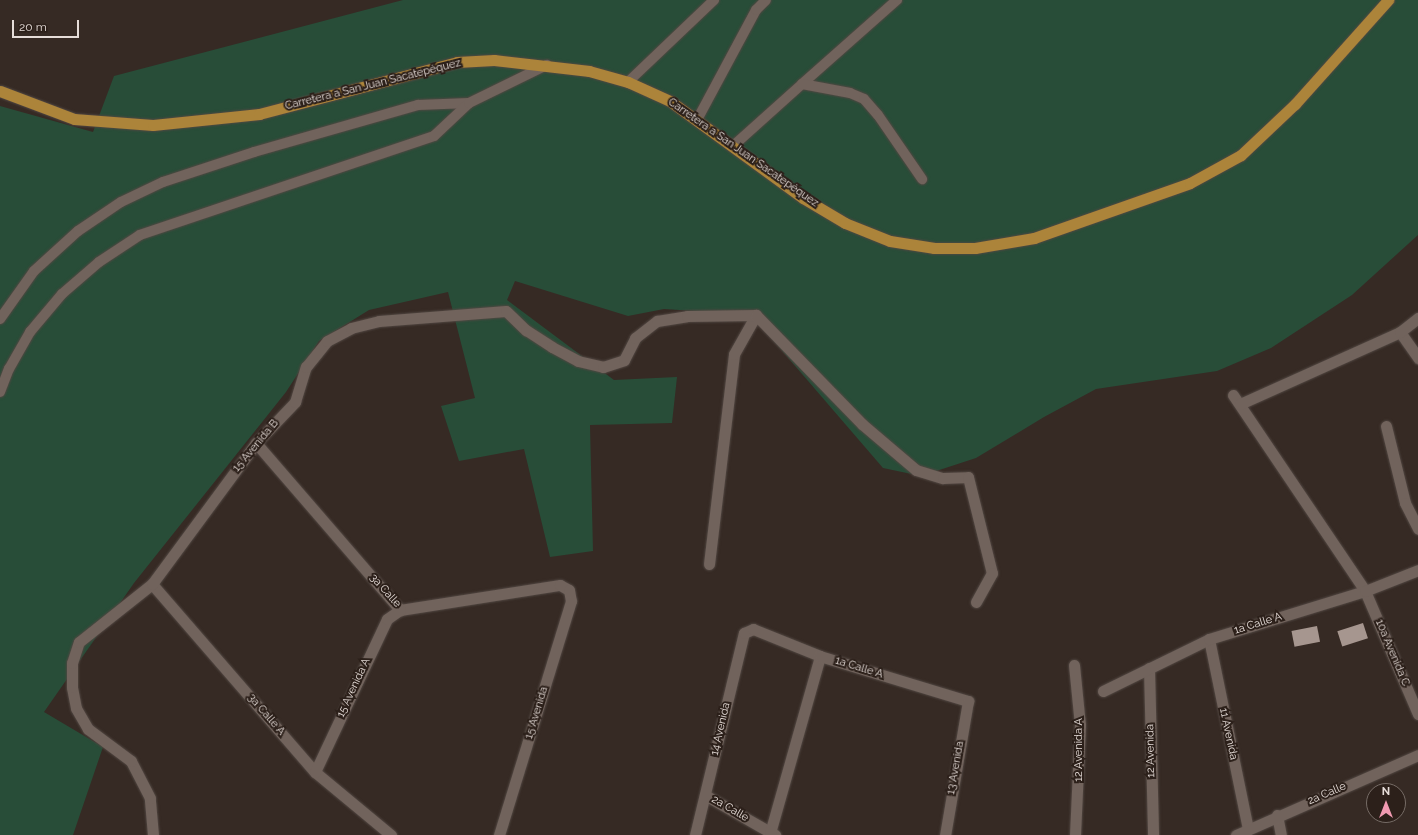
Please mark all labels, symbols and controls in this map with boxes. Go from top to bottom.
scale bar [14,12,81,38]
text: 20 m [19,20,47,34]
street label: Carretera a San Juan Sacatepéquez [284,57,462,113]
street label: Carretera a San Juan Sacatepéquez [665,96,821,210]
street label: 15 Avenida B [230,417,282,475]
street label: 3a Calle [366,571,404,611]
street label: 1a Calle A [1232,610,1284,638]
street label: 10a Avenida C [1372,618,1412,688]
street label: 1a Calle A [833,654,885,682]
street label: 15 Avenida A [334,656,374,720]
street label: 15 Avenida [523,685,551,741]
street label: 3a Calle A [244,691,288,739]
street label: 14 Avenida [708,701,734,757]
street label: 11 Avenida [1216,707,1240,761]
street label: 12 Avenida A [1072,718,1086,782]
street label: 12 Avenida [1144,724,1158,778]
street label: 13 Avenida [945,740,967,796]
street label: 2a Calle [1306,780,1348,808]
north arrow [1366,783,1406,823]
text: N [1382,785,1390,798]
street label: 2a Calle [709,793,751,825]

